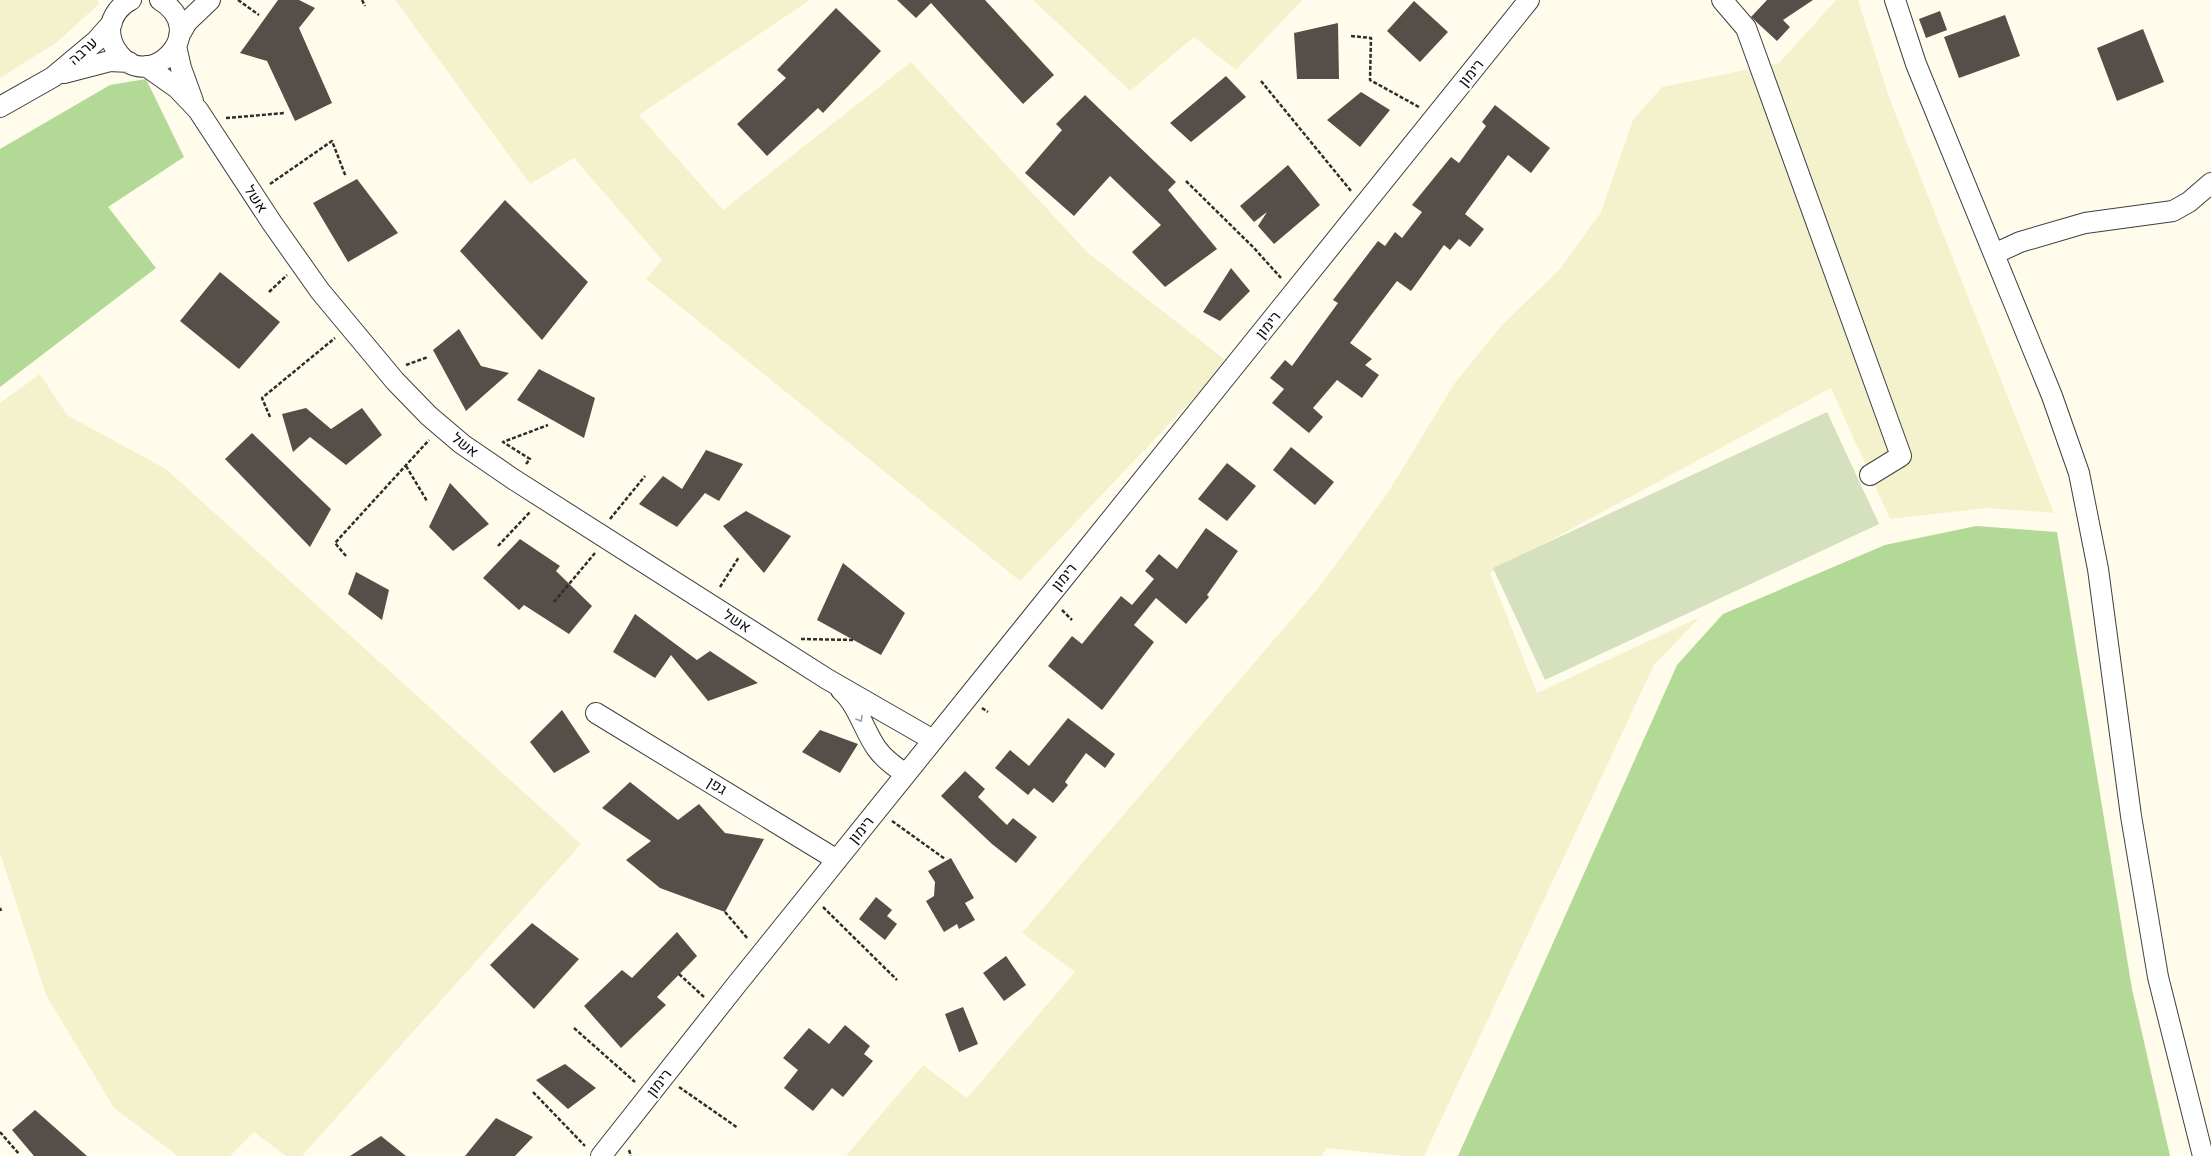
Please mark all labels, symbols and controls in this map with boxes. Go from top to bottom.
street label: ערבה [65,33,101,69]
street label: רימון [1455,56,1487,90]
street label: אשל [240,182,272,216]
street label: רימון [1252,308,1284,342]
street label: אשל [448,429,482,461]
street label: רימון [1048,560,1080,594]
street label: אשל [720,606,754,636]
one-way arrow [856,715,863,722]
street label: גפן [704,773,730,799]
street label: רימון [845,813,877,847]
street label: רימון [643,1066,675,1100]

